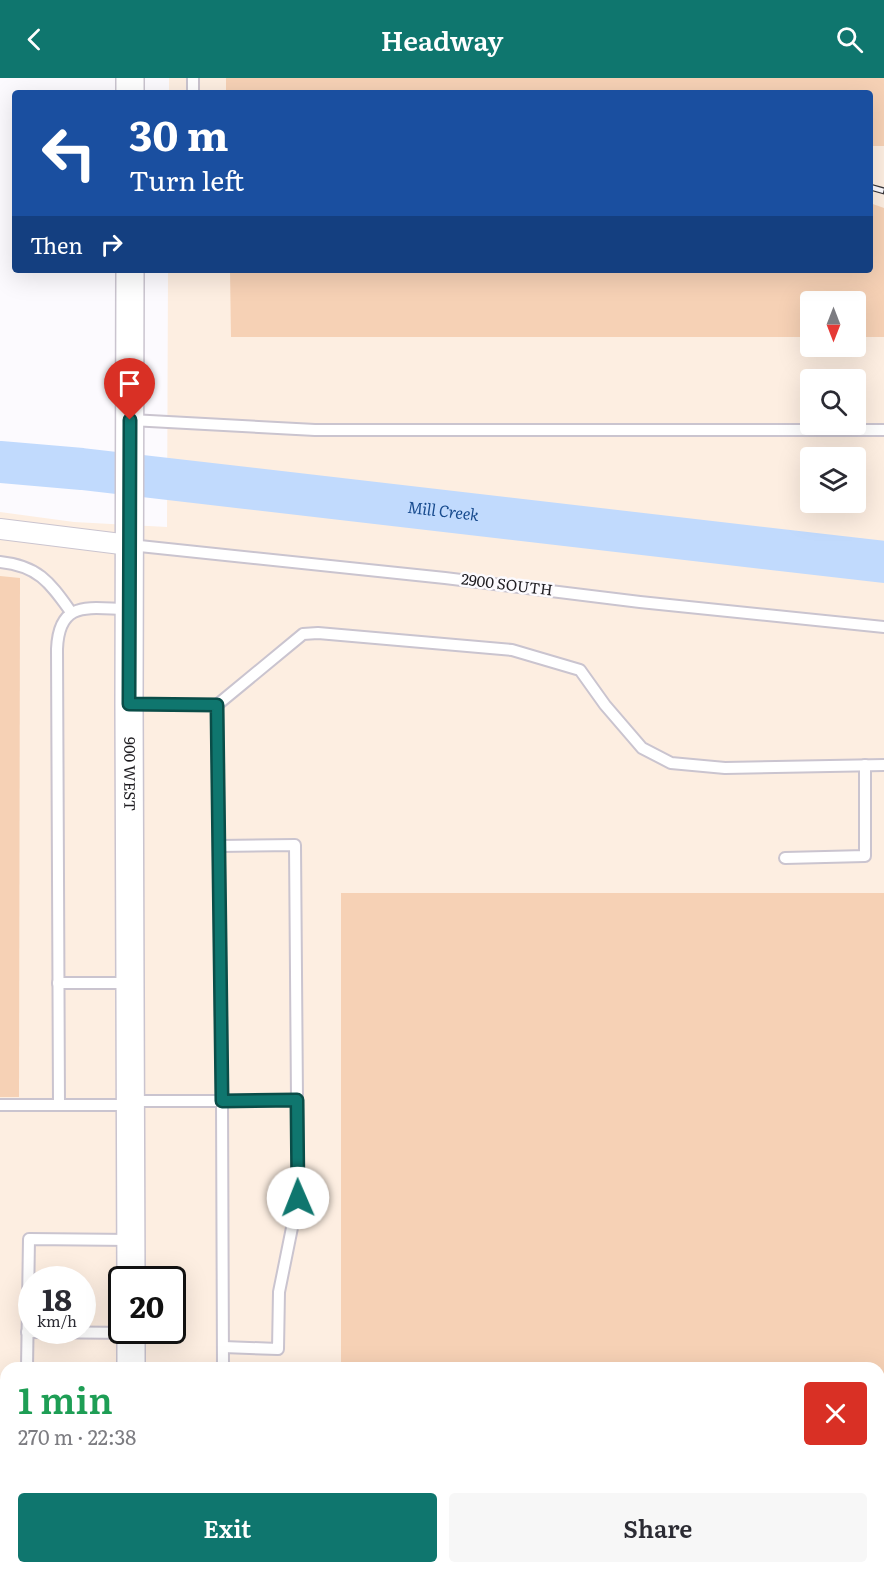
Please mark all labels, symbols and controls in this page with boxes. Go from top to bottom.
text: Headway [381,19,503,59]
icon: back [18,23,51,56]
icon: search [833,23,866,56]
text: 30 m [129,102,229,164]
icon: left [30,114,108,192]
text: Turn left [129,159,244,199]
text: Then [30,228,83,261]
icon: right [95,228,128,261]
north arrow [800,291,866,357]
map controls [800,291,866,513]
pin [104,358,155,420]
icon: arrive [113,367,146,400]
button: search [800,369,866,435]
button: layers [800,447,866,513]
water label: Mill Creek [406,494,481,526]
street label: 2900 SOUTH [460,566,554,601]
street label: 900 WEST [119,737,142,811]
position arrow [266,1166,330,1230]
speed limit sign: 20 [108,1266,186,1344]
text: 18 [42,1276,72,1320]
text: km/h [37,1309,77,1332]
text: 1 min [18,1372,113,1425]
button: close [804,1382,867,1445]
text: 270 m · 22:38 [18,1421,136,1451]
button: Exit [18,1493,437,1562]
button: Share [449,1493,867,1562]

